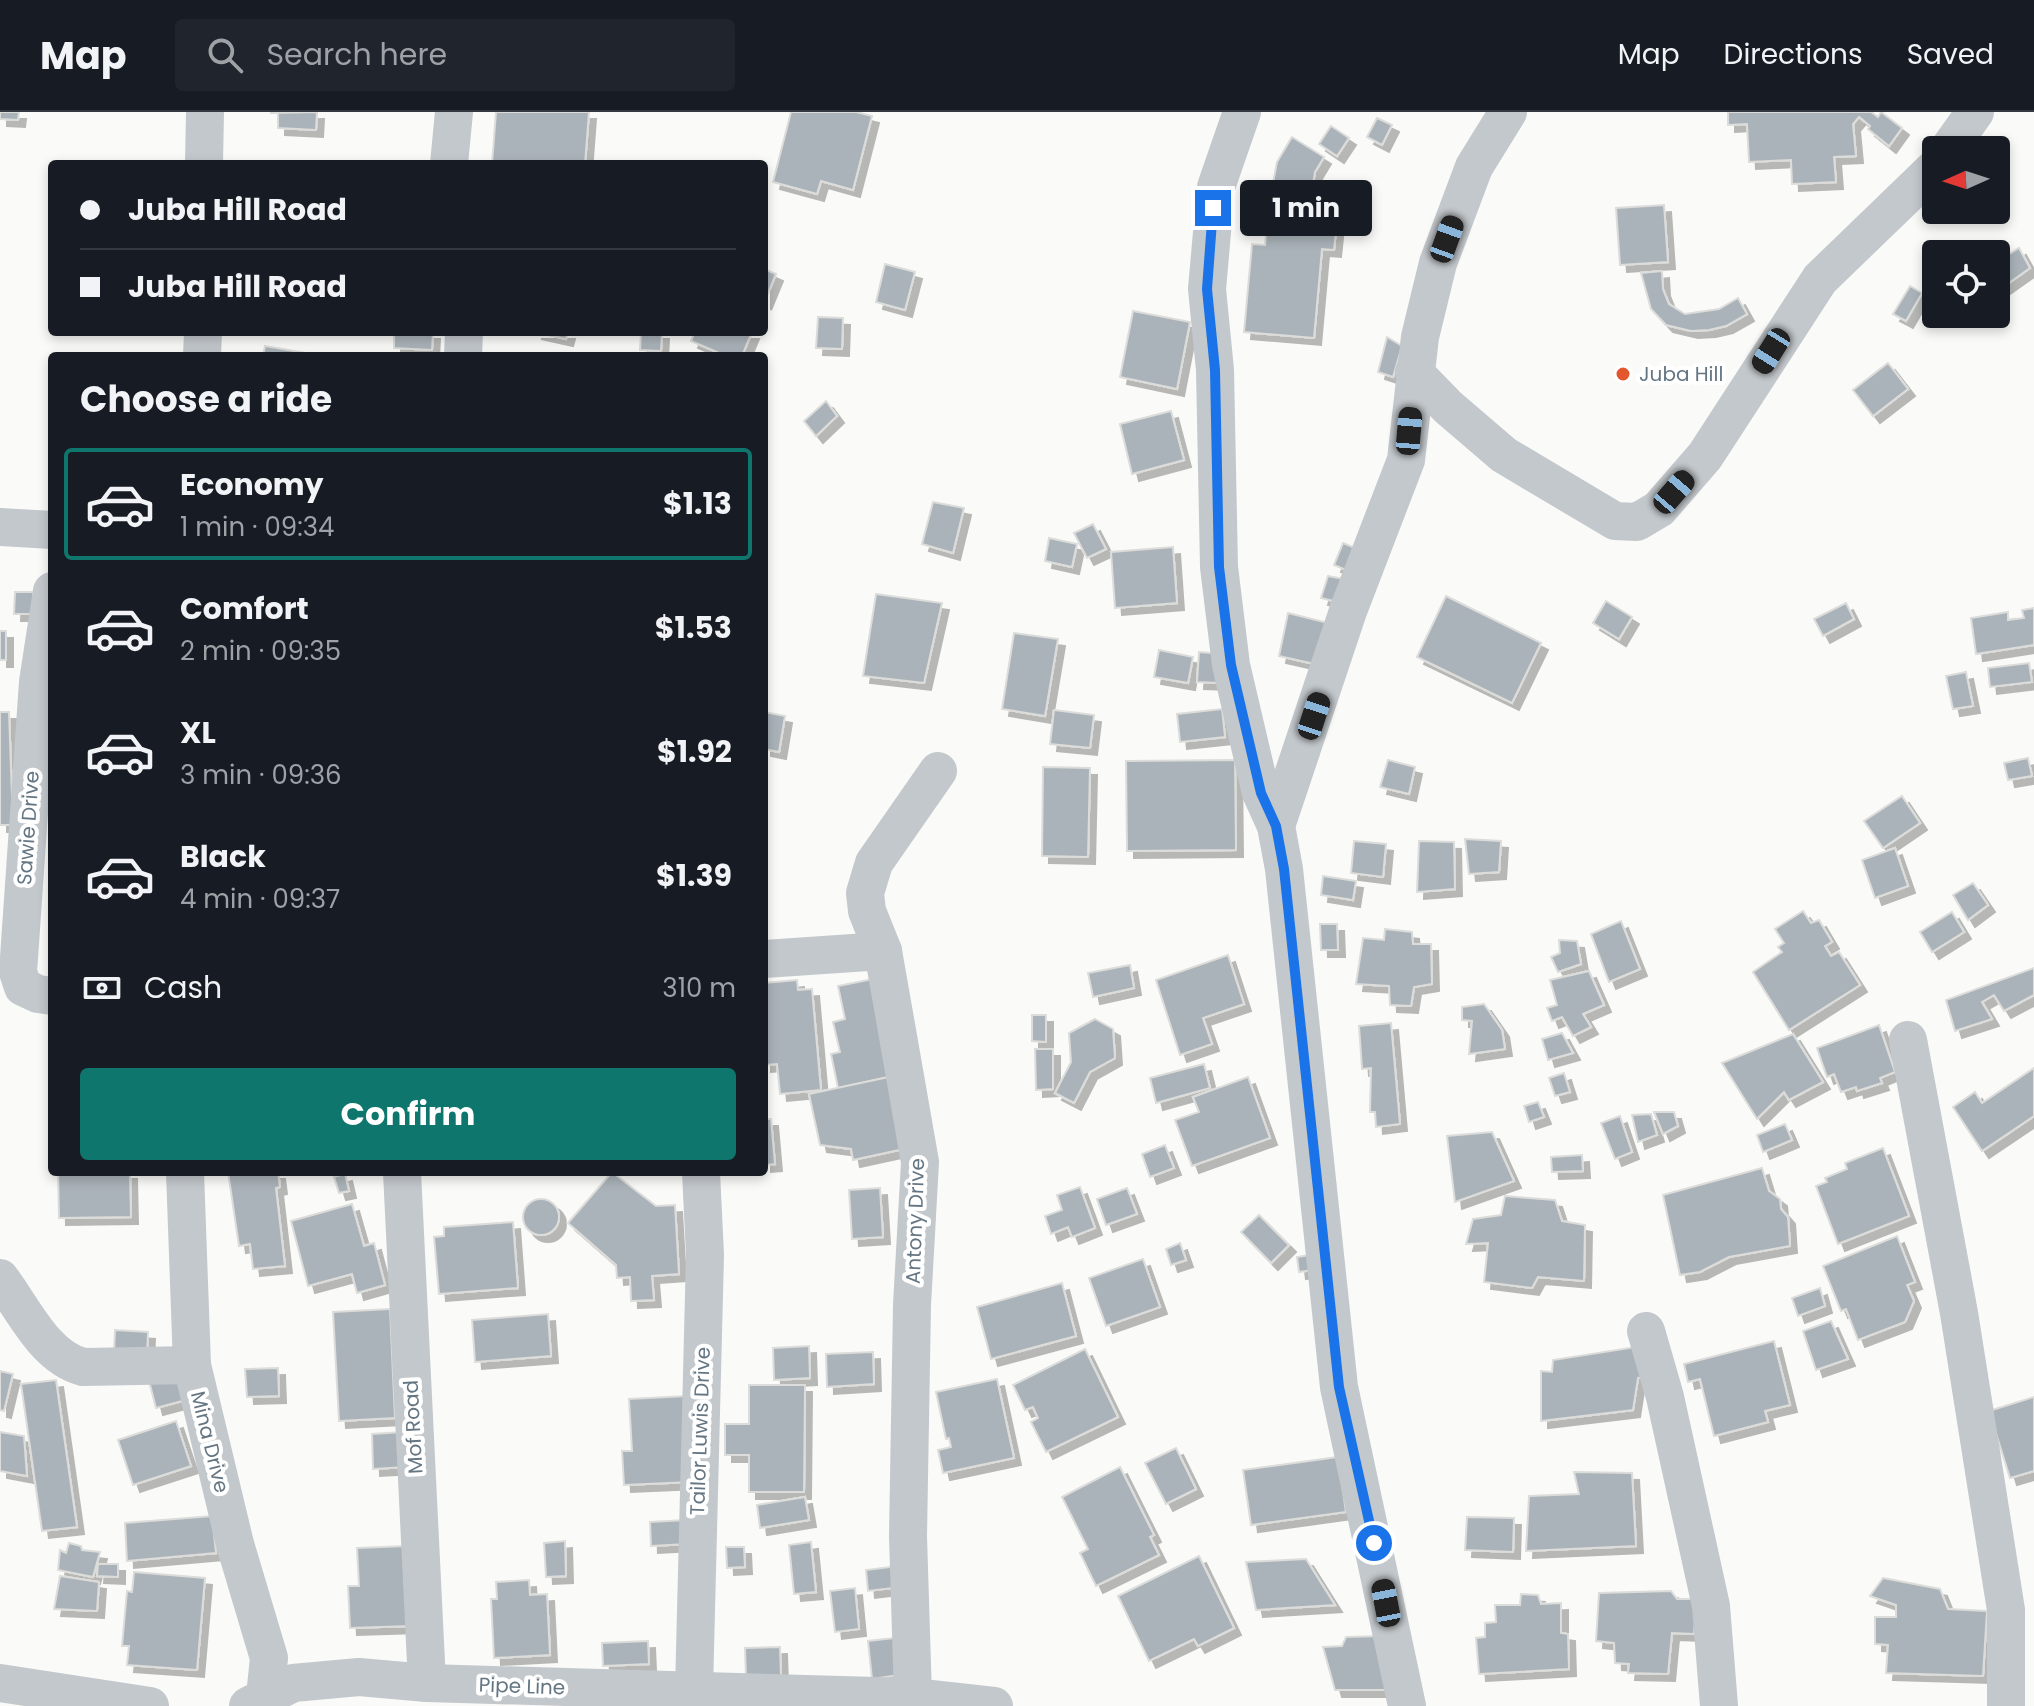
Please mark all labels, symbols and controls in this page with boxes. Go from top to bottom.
search box [175,19,735,91]
text: Map [40,29,127,82]
icon: search [203,33,247,77]
text: Search here [267,33,447,76]
text: Map [1618,35,1680,74]
text: Directions [1724,35,1863,74]
text: Saved [1907,35,1994,74]
north arrow [1922,136,2010,224]
map controls [1922,136,2010,328]
callout: 1 min [1241,180,1373,236]
text: Juba Hill Road [128,188,347,231]
route end [1195,190,1231,226]
text: 1 min [1272,190,1340,226]
car [1428,212,1466,266]
button: locate [1922,240,2010,328]
text: Juba Hill Road [128,265,347,308]
car [1748,324,1794,378]
place label: Juba Hill [1639,360,1723,388]
marker: Juba Hill [1614,365,1632,383]
text: Choose a ride [80,374,332,425]
car [1395,406,1423,456]
text: Economy [180,463,324,506]
car [1649,466,1699,518]
icon: car [84,468,156,540]
text: $1.13 [663,482,732,525]
text: 1 min · 09:34 [180,509,334,545]
text: Comfort [180,587,309,630]
icon: car [84,592,156,664]
text: $1.53 [655,606,732,649]
text: 2 min · 09:35 [180,633,341,669]
car [1295,689,1333,743]
text: XL [180,711,216,754]
icon: car [84,716,156,788]
text: $1.92 [657,730,732,773]
text: 3 min · 09:36 [180,757,342,793]
street label: Sawie Drive [10,770,46,886]
text: Black [180,835,266,878]
icon: car [84,840,156,912]
text: $1.39 [656,854,732,897]
text: 4 min · 09:37 [180,881,340,917]
icon: cash [80,966,124,1010]
text: Cash [144,966,222,1009]
text: 310 m [662,970,736,1006]
button: Confirm [80,1068,736,1160]
street label: Antony Drive [899,1158,931,1284]
street label: Tailor Luwis Drive [683,1346,717,1516]
street label: Mof Road [397,1379,429,1475]
street label: Mina Drive [184,1388,236,1496]
route start [1356,1525,1392,1561]
car [1370,1577,1402,1629]
street label: Pipe Line [478,1670,566,1702]

